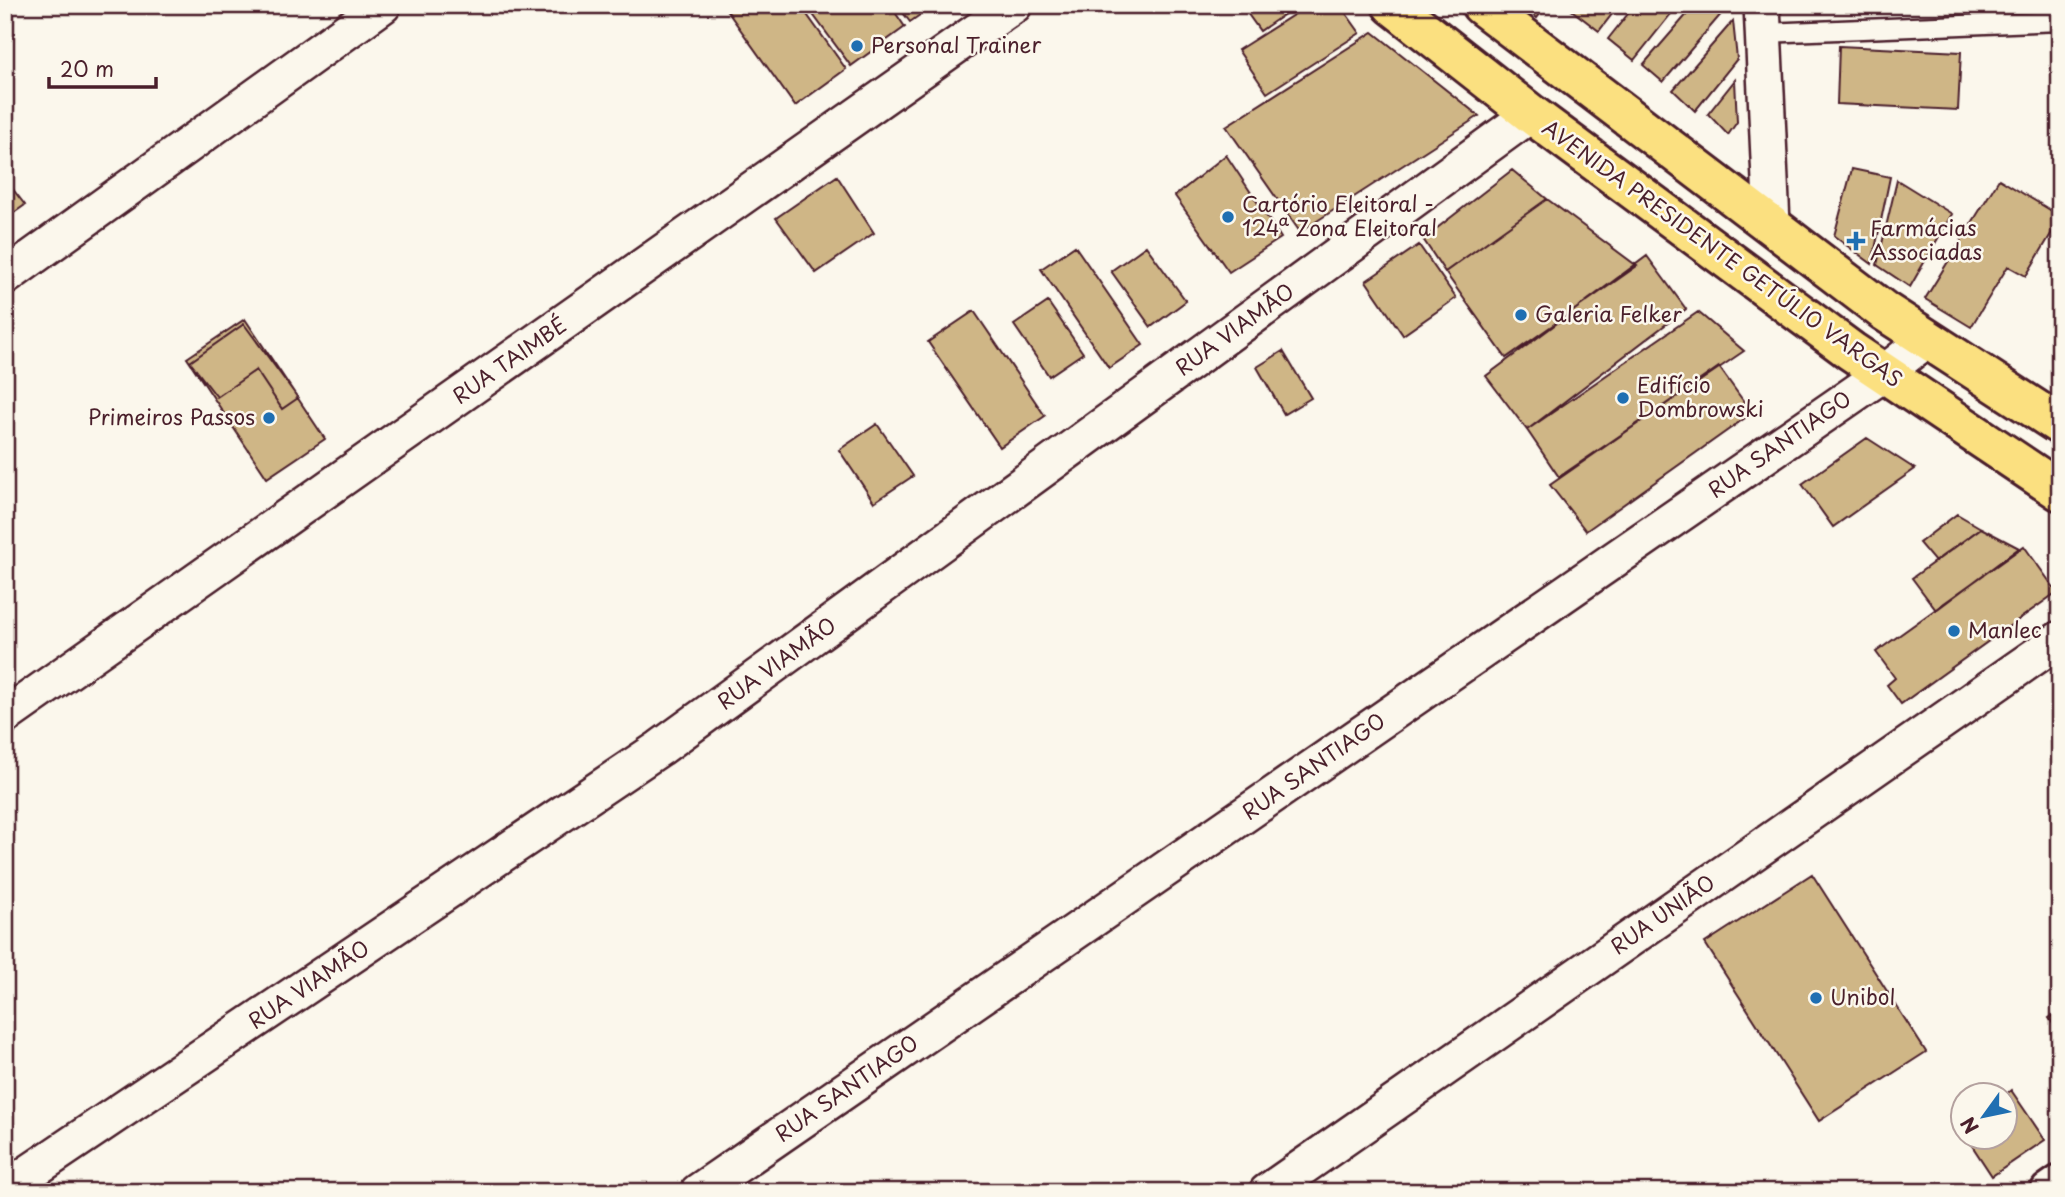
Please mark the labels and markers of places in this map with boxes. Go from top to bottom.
place label: Personal Trainer [871,28,1041,60]
marker: Personal Trainer [849,38,865,54]
place label: Cartório Eleitoral - 124ª Zona Eleitoral [1242,187,1437,243]
marker: Cartório Eleitoral - 124ª Zona Eleitoral [1220,209,1236,225]
place label: Farmácias Associadas [1870,211,1982,267]
marker: Farmácias Associadas [1848,233,1864,249]
place label: Galeria Felker [1535,297,1682,329]
marker: Galeria Felker [1513,307,1529,323]
place label: Edifício Dombrowski [1637,368,1764,424]
marker: Edifício Dombrowski [1615,390,1631,406]
place label: Primeiros Passos [88,400,255,432]
marker: Primeiros Passos [261,410,277,426]
place label: Manlec [1968,613,2042,645]
marker: Manlec [1946,623,1962,639]
place label: Unibol [1830,980,1895,1012]
marker: Unibol [1808,990,1824,1006]

